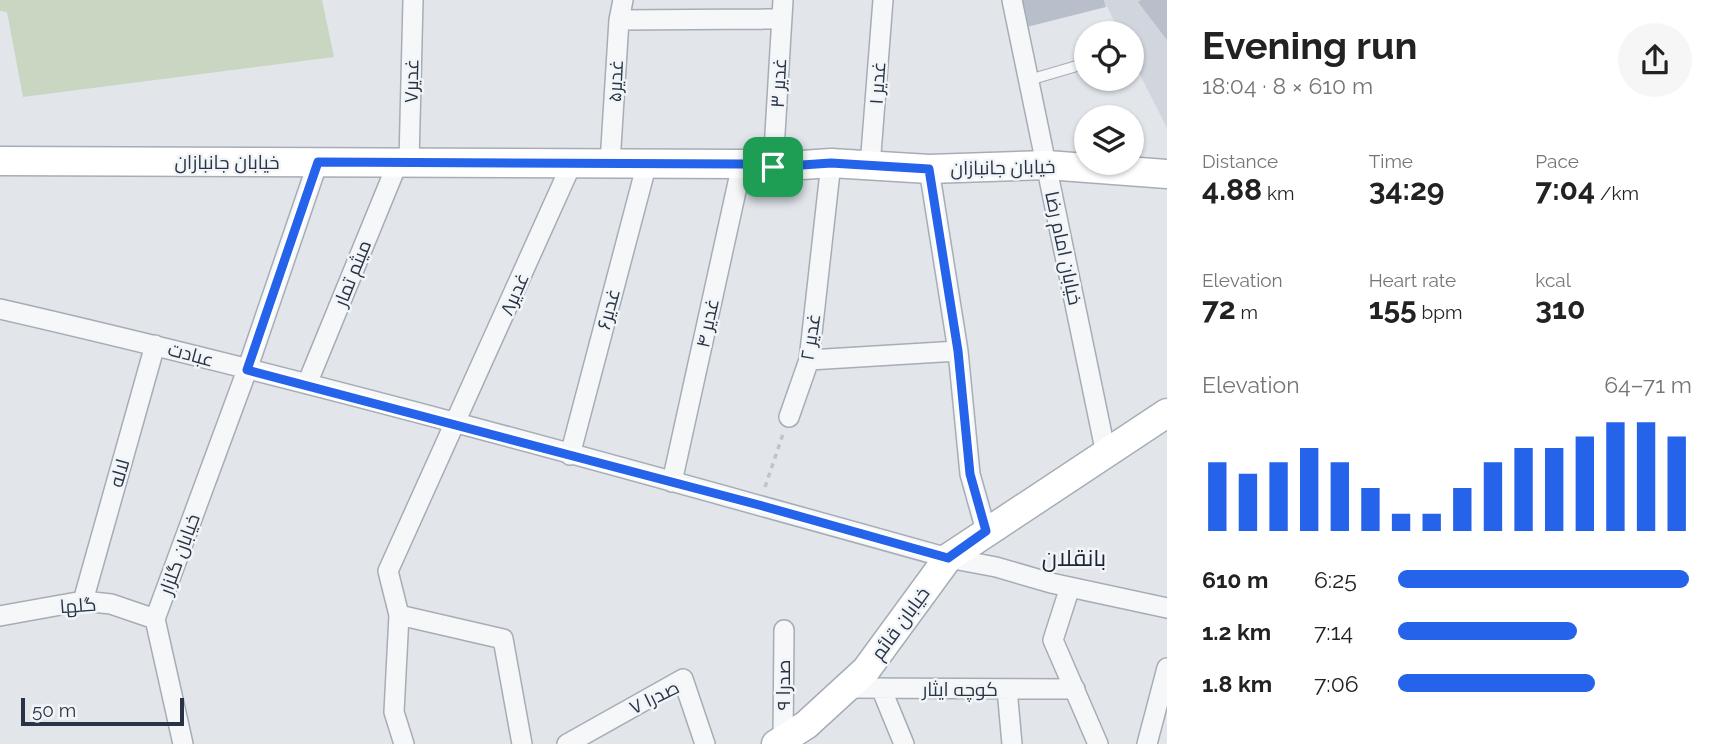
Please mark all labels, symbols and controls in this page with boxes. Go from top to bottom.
map controls [1074,21,1144,175]
button: locate [1074,21,1144,91]
text: Evening run [1202,23,1417,68]
button: share [1618,23,1692,97]
street label: غدیر ۳ [766,58,791,109]
street label: غدیر۷ [400,59,423,103]
street label: غدیر۵ [603,59,628,103]
street label: غدیر ۱ [865,61,890,105]
text: 18:04 · 8 × 610 m [1202,72,1373,99]
button: layers [1074,105,1144,175]
pin [743,137,803,197]
icon: arrive [754,148,792,186]
text: Distance [1202,150,1278,172]
text: Time [1369,150,1413,172]
text: Pace [1535,150,1579,172]
street label: خیابان جانبازان [174,151,280,174]
street label: خیابان جانبازان [950,155,1056,180]
text: 4.88 [1202,172,1262,207]
text: 34:29 [1369,172,1445,207]
text: 7:04 [1535,172,1595,207]
text: km [1262,182,1295,204]
text: /km [1595,182,1639,204]
street label: خیابان امام رضا [1038,189,1087,308]
street label: میثم تمار [328,237,378,311]
street label: غدیر۸ [495,269,534,319]
text: Elevation [1202,269,1283,291]
text: Heart rate [1369,269,1456,291]
text: kcal [1535,269,1571,291]
street label: غدیر۶ [592,286,625,332]
text: 72 [1202,291,1236,326]
text: 155 [1369,291,1417,326]
text: 310 [1535,291,1585,326]
street label: غدیر ۴ [691,296,724,350]
text: m [1236,301,1258,323]
text: bpm [1417,301,1462,323]
street label: غدیر ۲ [795,312,826,362]
street label: عبادت [166,337,216,371]
text: Elevation [1202,371,1300,398]
text: 64–71 m [1604,371,1692,398]
street label: لاله [105,456,133,490]
street label: خیابان گلزار [154,511,205,599]
district label: بانقلان [1042,544,1106,572]
text: 610 m [1202,566,1268,593]
text: 6:25 [1314,566,1357,593]
street label: خیابان قائم [866,582,936,665]
street label: گلها [59,593,97,618]
text: 1.2 km [1202,618,1271,645]
text: 7:14 [1314,618,1353,645]
street label: صدرا ۹ [772,660,795,710]
text: 1.8 km [1202,670,1272,697]
text: 7:06 [1314,670,1359,697]
street label: صدرا ۷ [626,676,683,719]
street label: کوچه ایثار [921,678,998,702]
scale bar [21,695,184,727]
text: 50 m [32,699,76,721]

